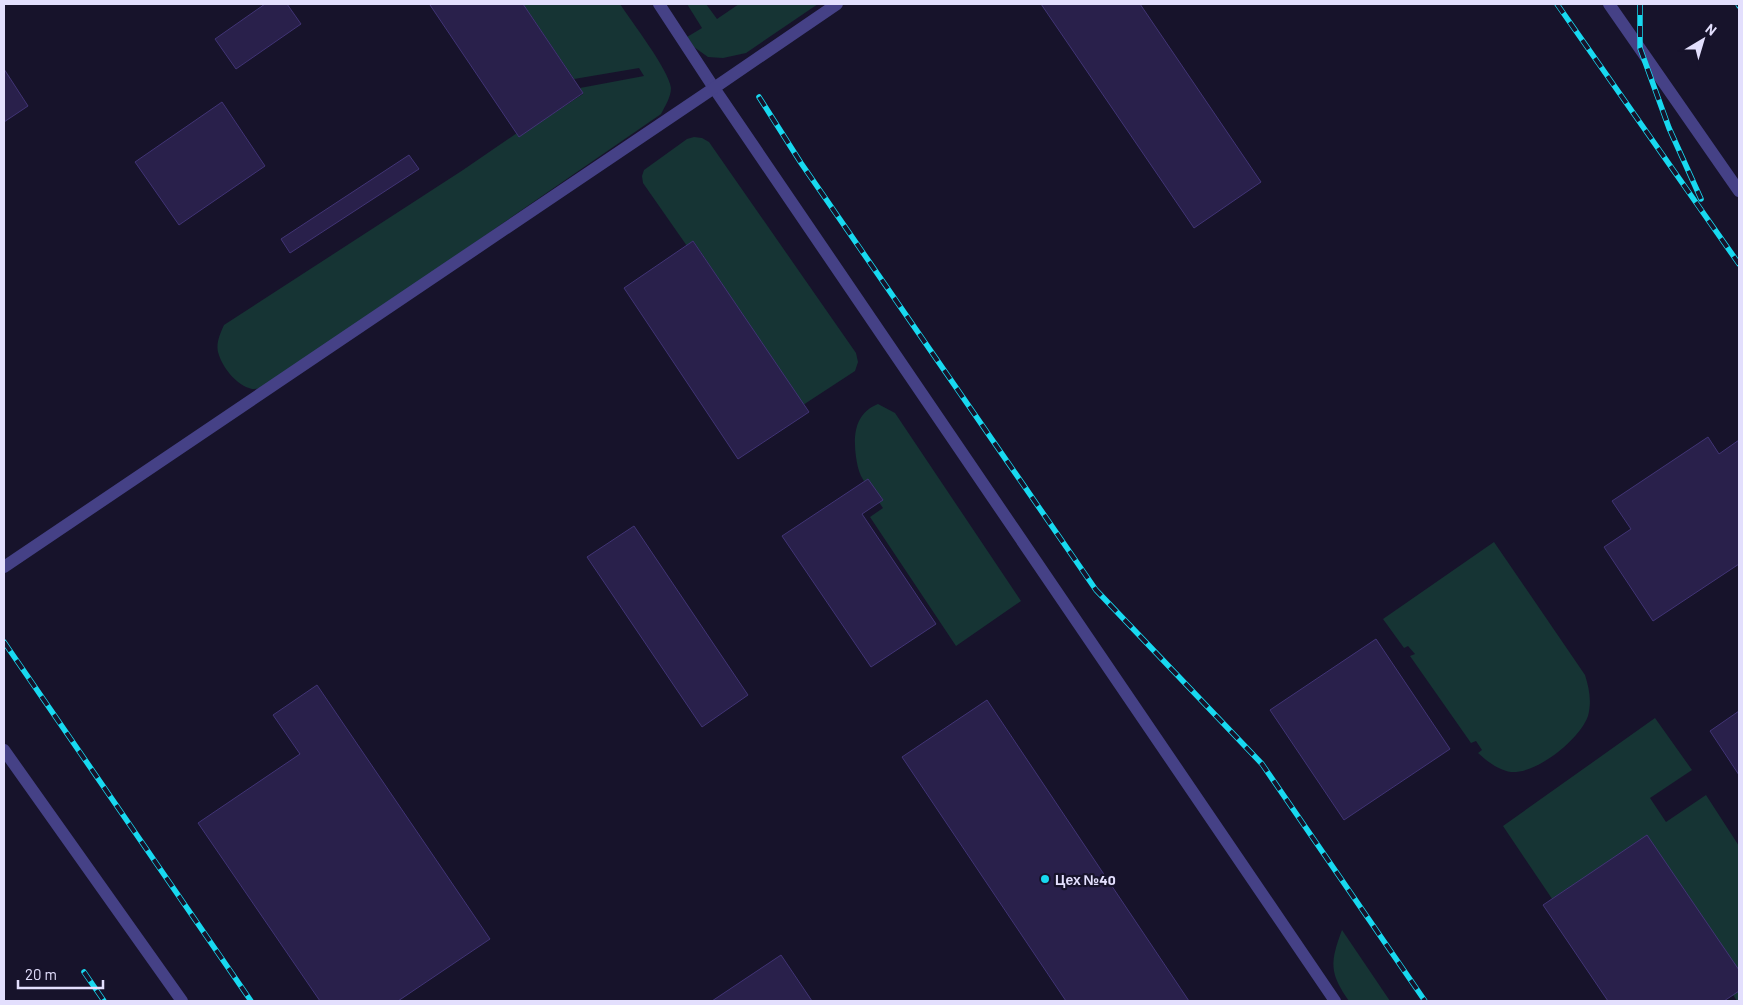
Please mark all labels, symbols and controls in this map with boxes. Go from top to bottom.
north arrow [1678,15,1728,65]
text: N [1702,20,1720,39]
place label: Цех №40 [1055,871,1116,888]
marker: Цех №40 [1039,873,1051,885]
scale bar [18,958,102,990]
text: 20 m [25,965,57,983]

